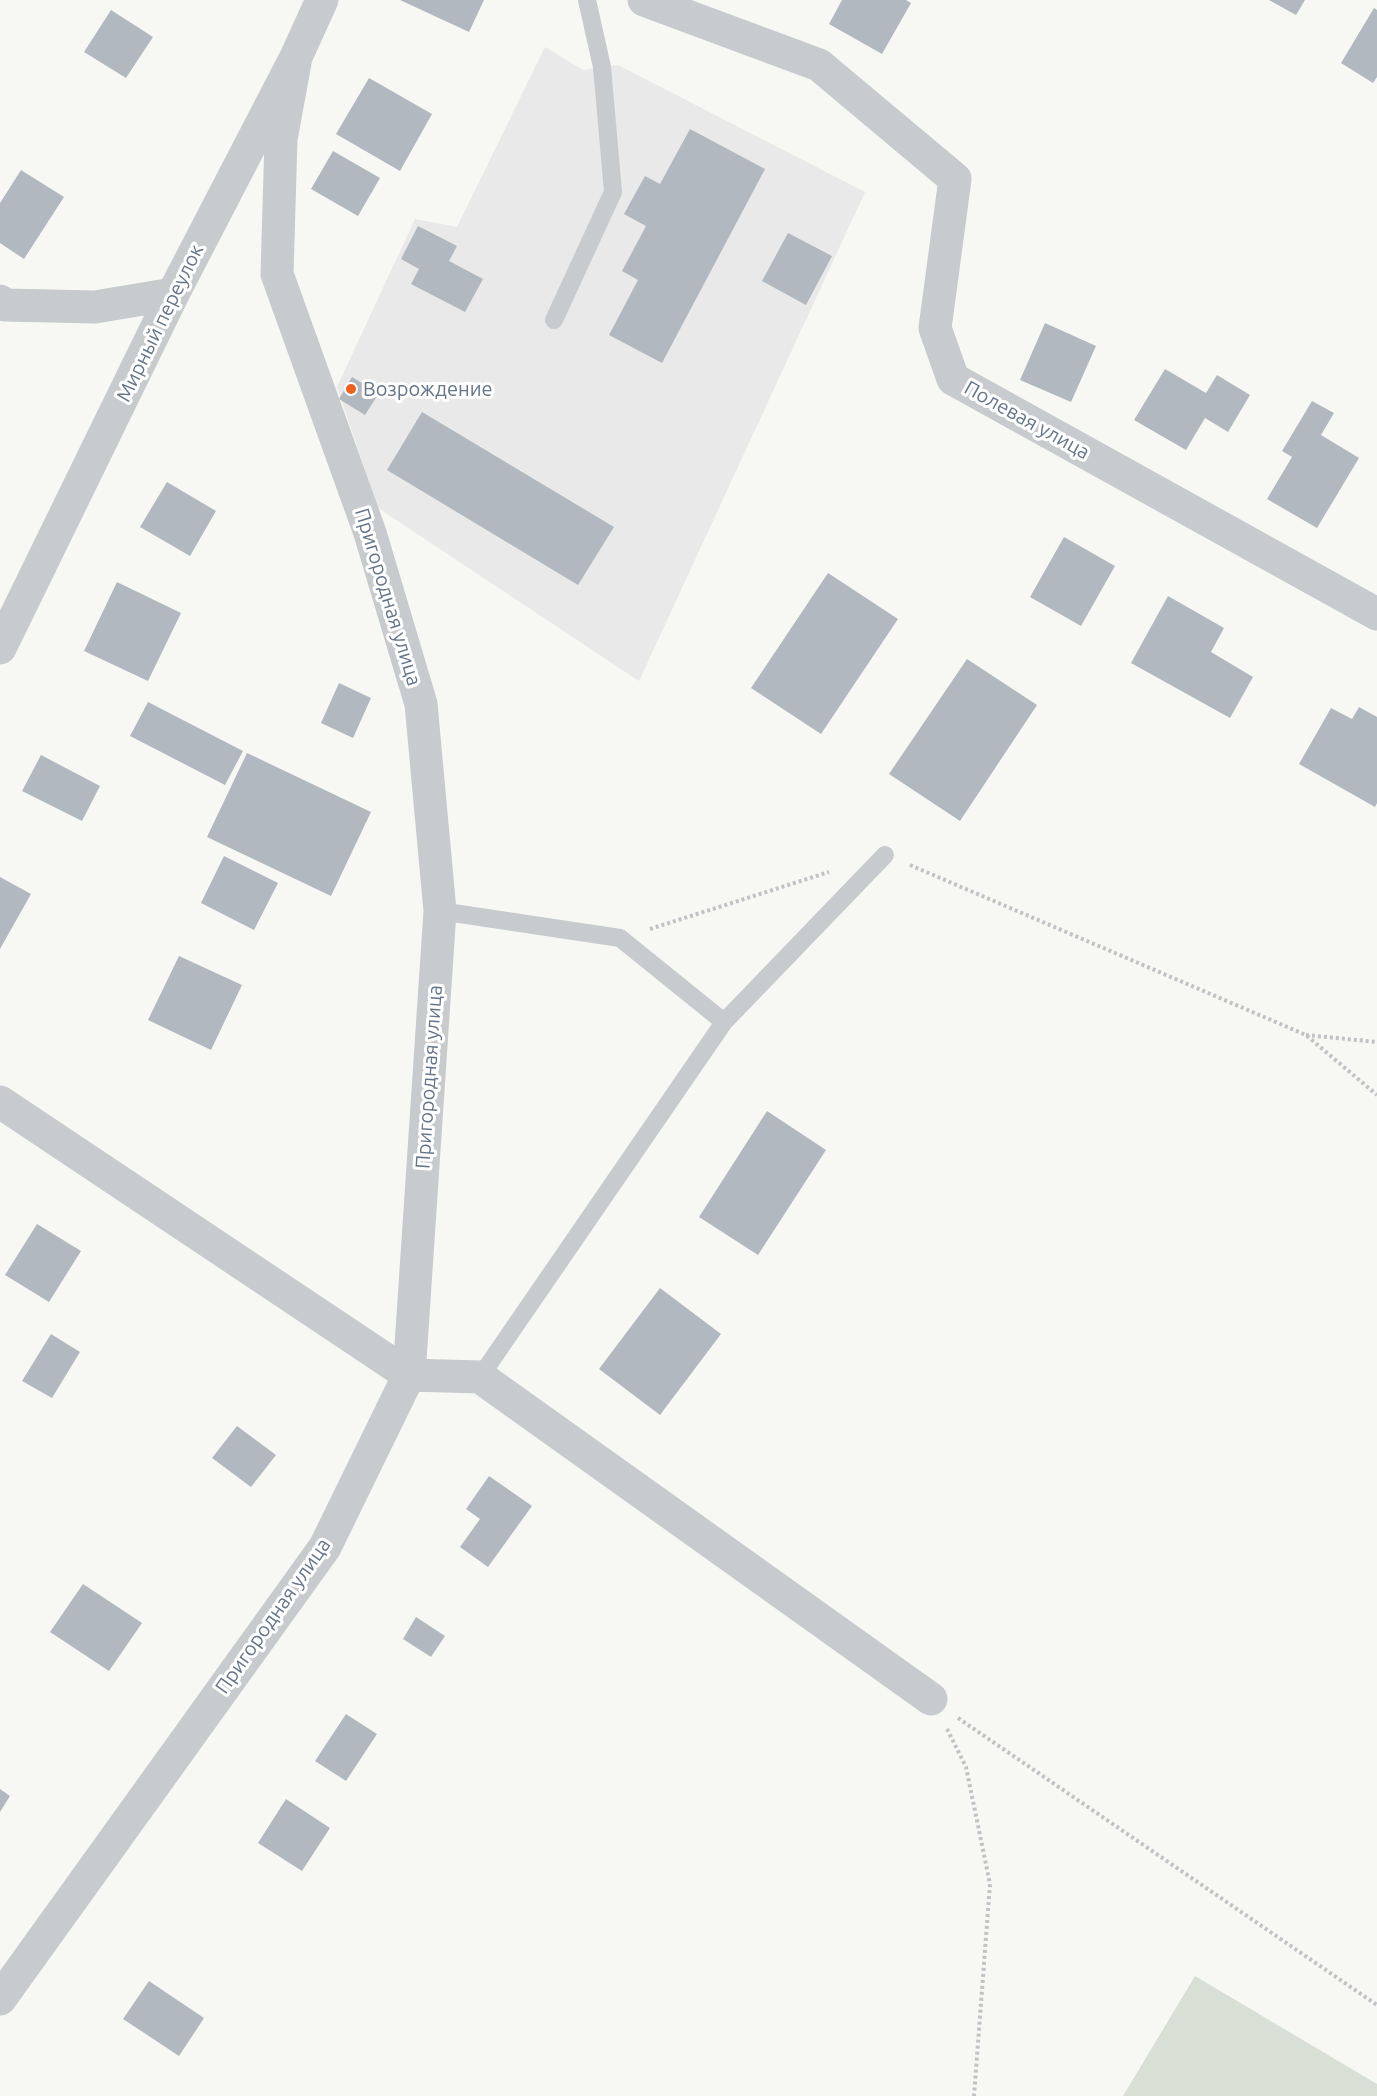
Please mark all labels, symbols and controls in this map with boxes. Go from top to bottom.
street label: Мирный переулок [111,240,209,406]
street label: Полевая улица [960,376,1094,464]
place label: Возрождение [363,377,493,401]
marker: Возрождение [344,382,358,396]
street label: Пригородная улица [350,505,426,689]
street label: Пригородная улица [411,984,447,1170]
street label: Пригородная улица [210,1534,336,1698]

